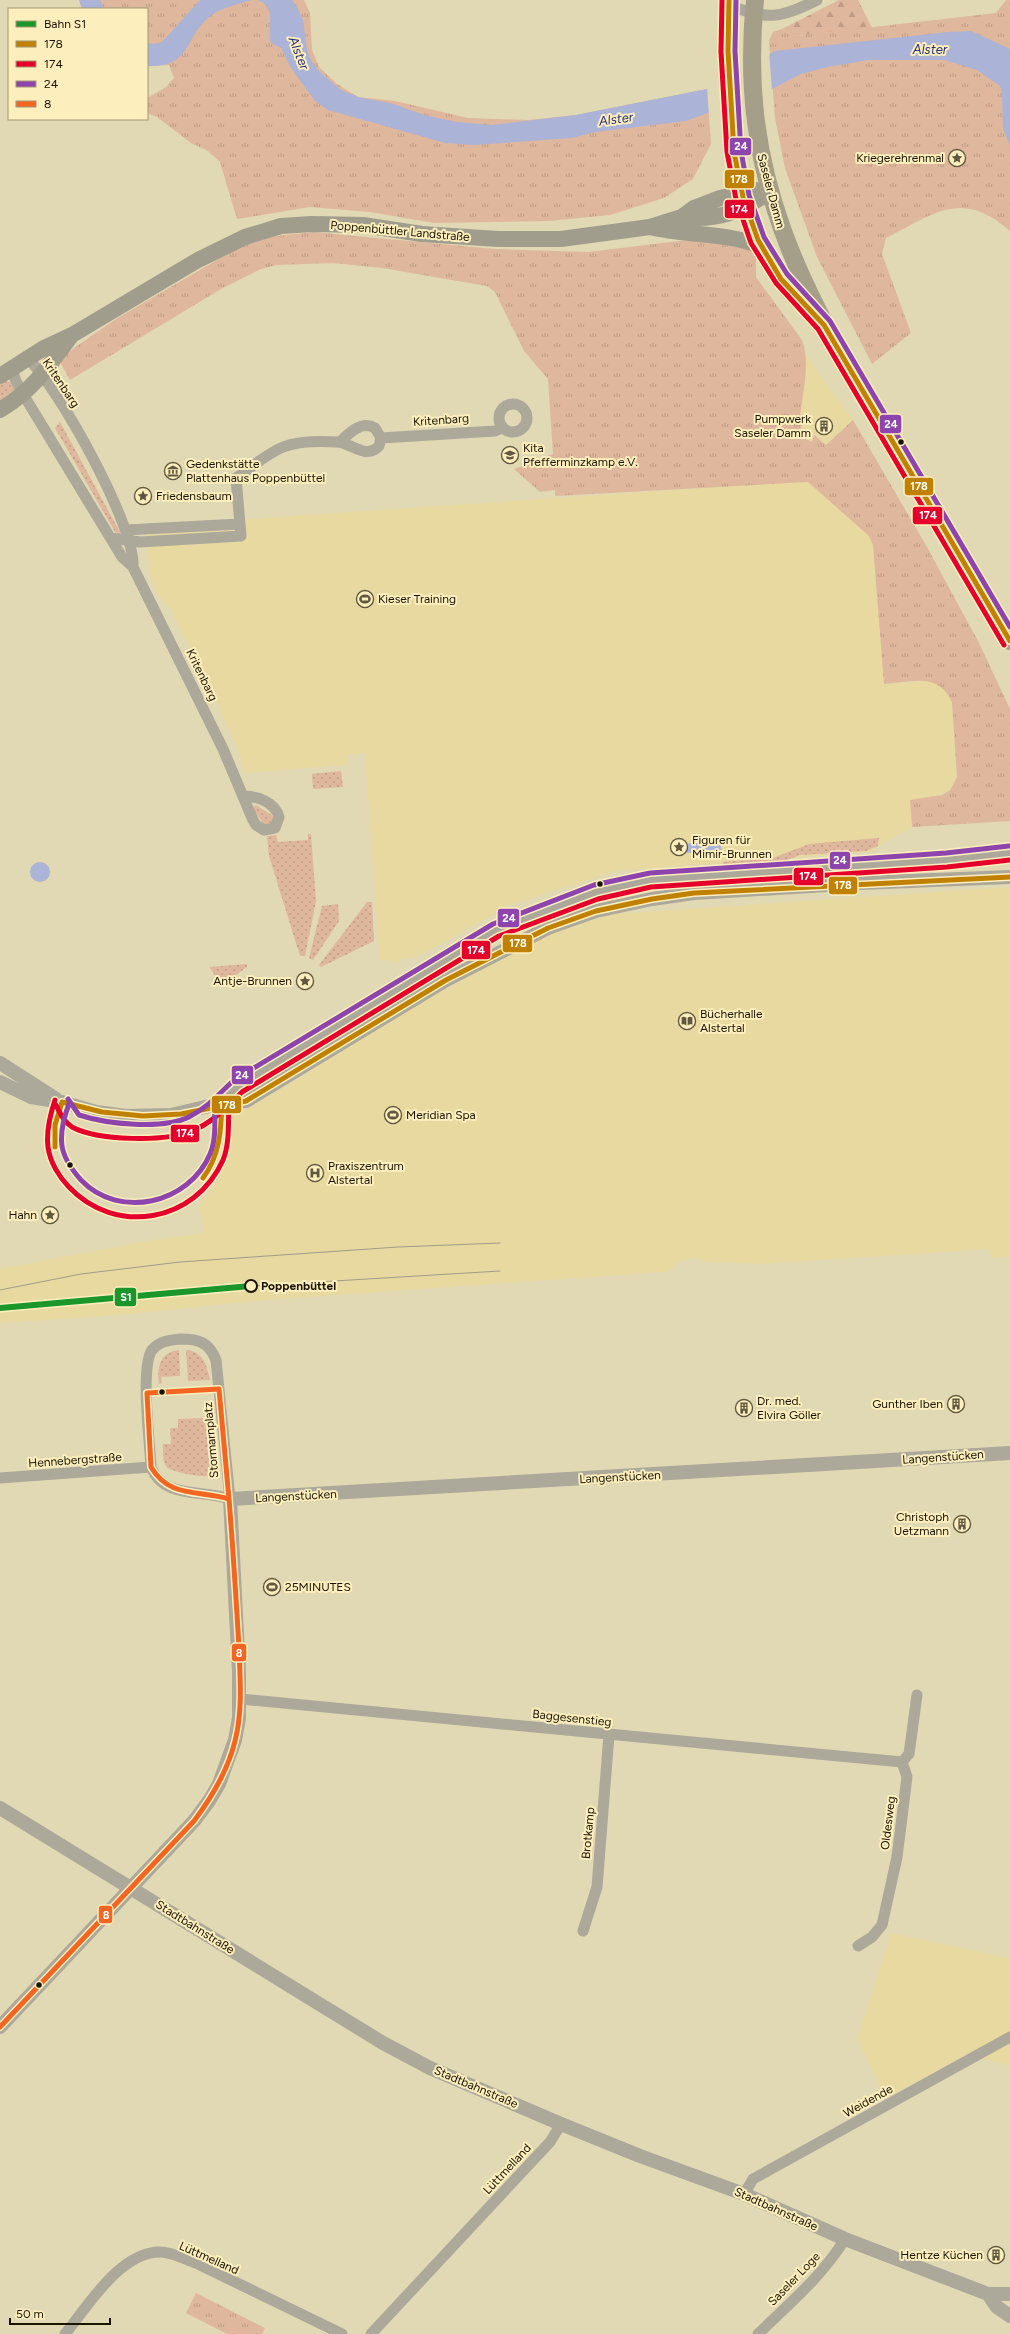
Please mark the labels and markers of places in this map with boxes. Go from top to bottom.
place icon: Kriegerehrenmal [947,148,967,168]
place label: Kriegerehrenmal [856,151,944,165]
place label: Pumpwerk Saseler Damm [734,412,811,440]
building icon: Pumpwerk Saseler Damm [814,416,834,436]
unlabelled marker [896,437,906,447]
place label: Kita Pfefferminzkamp e.V. [523,441,638,469]
school or university icon: Kita Pfefferminzkamp e.V. [500,445,520,465]
place label: Gedenkstätte Plattenhaus Poppenbüttel [186,457,325,485]
museum icon: Gedenkstätte Plattenhaus Poppenbüttel [163,461,183,481]
place icon: Friedensbaum [133,486,153,506]
place label: Friedensbaum [156,489,232,503]
sports icon: Kieser Training [355,589,375,609]
place label: Kieser Training [378,592,456,606]
place label: Figuren für Mimir-Brunnen [692,833,772,861]
place icon: Figuren für Mimir-Brunnen [669,837,689,857]
unlabelled marker [595,879,605,889]
place icon: Antje-Brunnen [295,971,315,991]
place label: Antje-Brunnen [213,974,292,988]
place label: Bücherhalle Alstertal [700,1007,763,1035]
library icon: Bücherhalle Alstertal [677,1011,697,1031]
sports icon: Meridian Spa [383,1105,403,1125]
place label: Meridian Spa [406,1108,476,1122]
place label: Praxiszentrum Alstertal [328,1159,404,1187]
unlabelled marker [65,1160,75,1170]
hospital icon: Praxiszentrum Alstertal [305,1163,325,1183]
place icon: Hahn [40,1205,60,1225]
place label: Hahn [8,1208,37,1222]
marker: Poppenbüttel [244,1279,258,1293]
place label: Poppenbüttel [261,1279,336,1293]
unlabelled marker [157,1387,167,1397]
place label: Dr. med. Elvira Göller [757,1394,821,1422]
building icon: Gunther Iben [946,1394,966,1414]
place label: Gunther Iben [872,1397,943,1411]
building icon: Dr. med. Elvira Göller [734,1398,754,1418]
place label: Christoph Uetzmann [894,1510,949,1538]
building icon: Christoph Uetzmann [952,1514,972,1534]
sports icon: 25MINUTES [262,1577,282,1597]
place label: 25MINUTES [285,1580,351,1594]
unlabelled marker [34,1980,44,1990]
building icon: Hentze Küchen [986,2245,1006,2265]
place label: Hentze Küchen [900,2248,983,2262]

